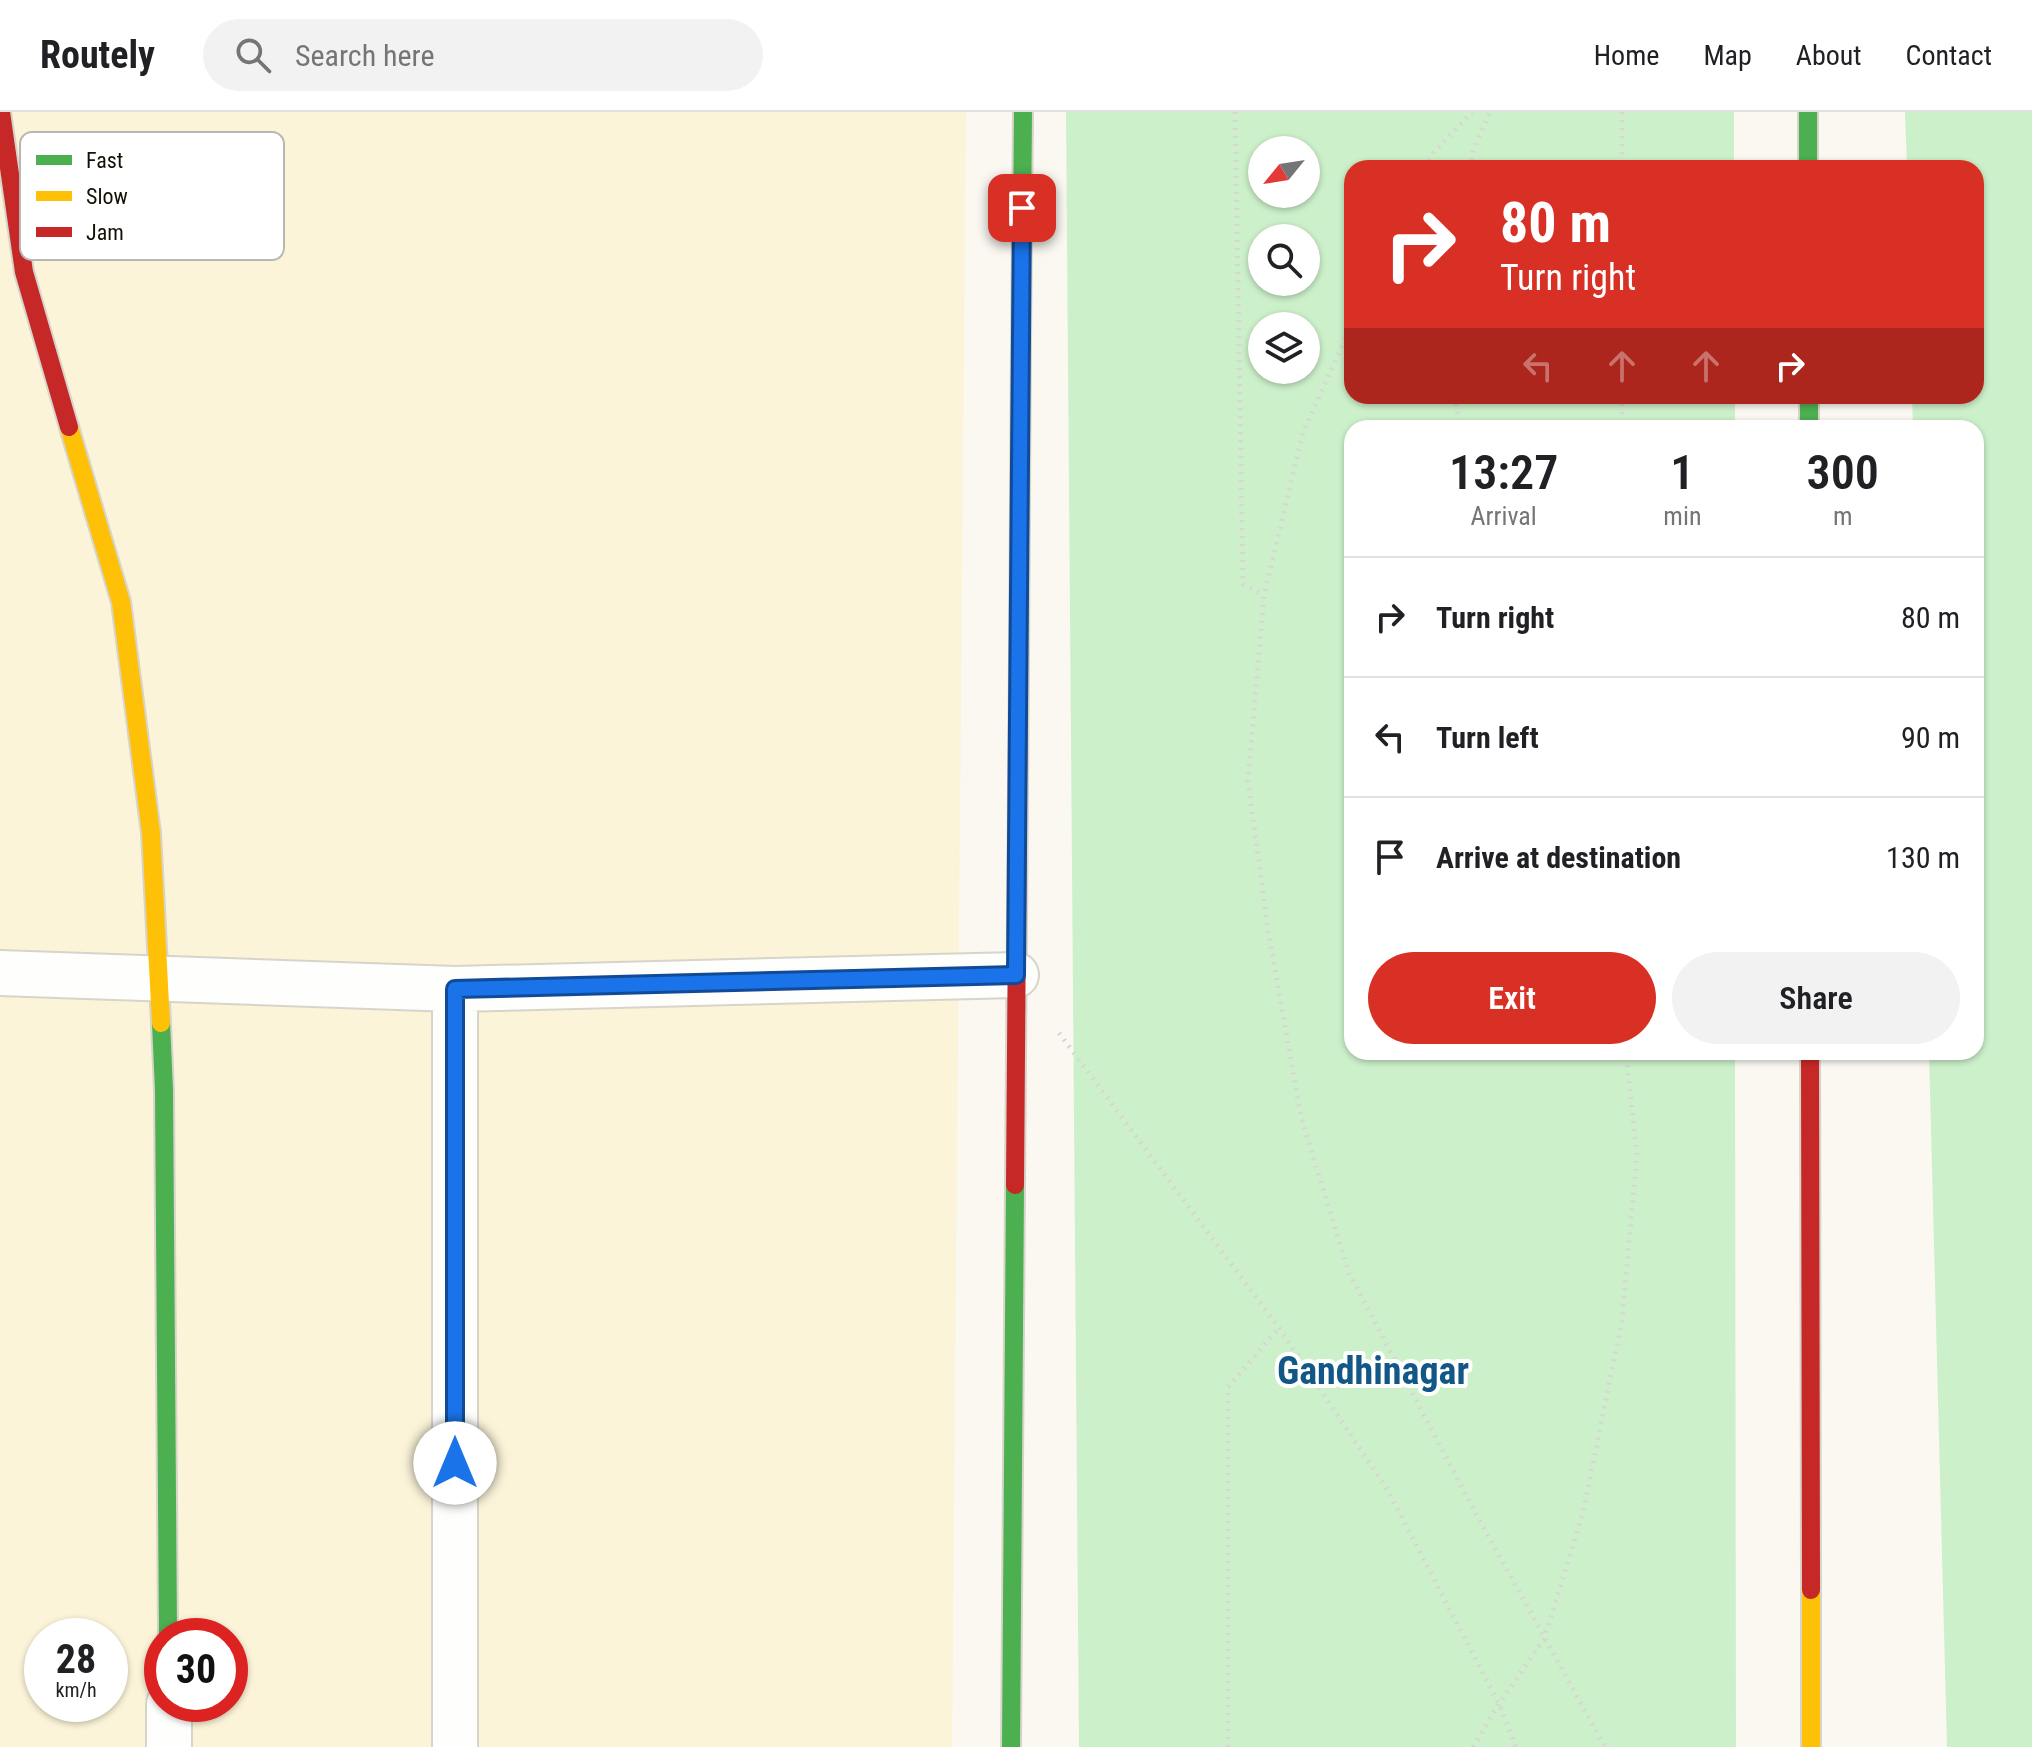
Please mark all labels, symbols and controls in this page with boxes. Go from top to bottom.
search box [203,19,763,91]
text: Routely [40,33,155,77]
icon: search [231,33,275,77]
text: Search here [295,38,435,73]
text: Home [1594,39,1659,72]
text: Map [1703,39,1752,72]
text: About [1796,39,1862,72]
text: Contact [1906,39,1992,72]
legend [20,132,284,260]
north arrow [1248,136,1320,208]
map controls [1248,136,1320,384]
text: Fast [86,148,123,173]
pin [988,174,1056,242]
text: Slow [86,184,128,209]
icon: arrive [1000,186,1044,230]
text: 80 m [1500,190,1611,256]
icon: right [1368,192,1472,296]
text: Jam [86,220,124,245]
button: search [1248,224,1320,296]
text: Turn right [1500,257,1636,299]
button: layers [1248,312,1320,384]
icon: left [1516,344,1560,388]
icon: ahead [1600,344,1644,388]
icon: ahead [1684,344,1728,388]
icon: right [1768,344,1812,388]
text: 13:27 [1449,444,1558,501]
text: 1 [1670,444,1694,501]
text: 300 [1807,444,1879,501]
text: Arrival [1471,501,1537,531]
text: min [1663,501,1701,531]
text: m [1833,501,1853,531]
icon: right [1368,595,1412,639]
text: Turn right [1436,600,1554,635]
text: 80 m [1901,600,1960,635]
icon: left [1368,715,1412,759]
text: Turn left [1436,720,1539,755]
text: 90 m [1901,720,1960,755]
icon: arrive [1368,835,1412,879]
text: Arrive at destination [1436,840,1681,875]
text: 130 m [1886,840,1960,875]
button: Exit [1368,952,1656,1044]
button: Share [1672,952,1960,1044]
district label: Gandhinagar [1277,1349,1469,1393]
position arrow [413,1421,497,1505]
speed limit sign: 30 [144,1618,248,1722]
text: 28 [56,1636,96,1683]
text: km/h [55,1678,97,1702]

